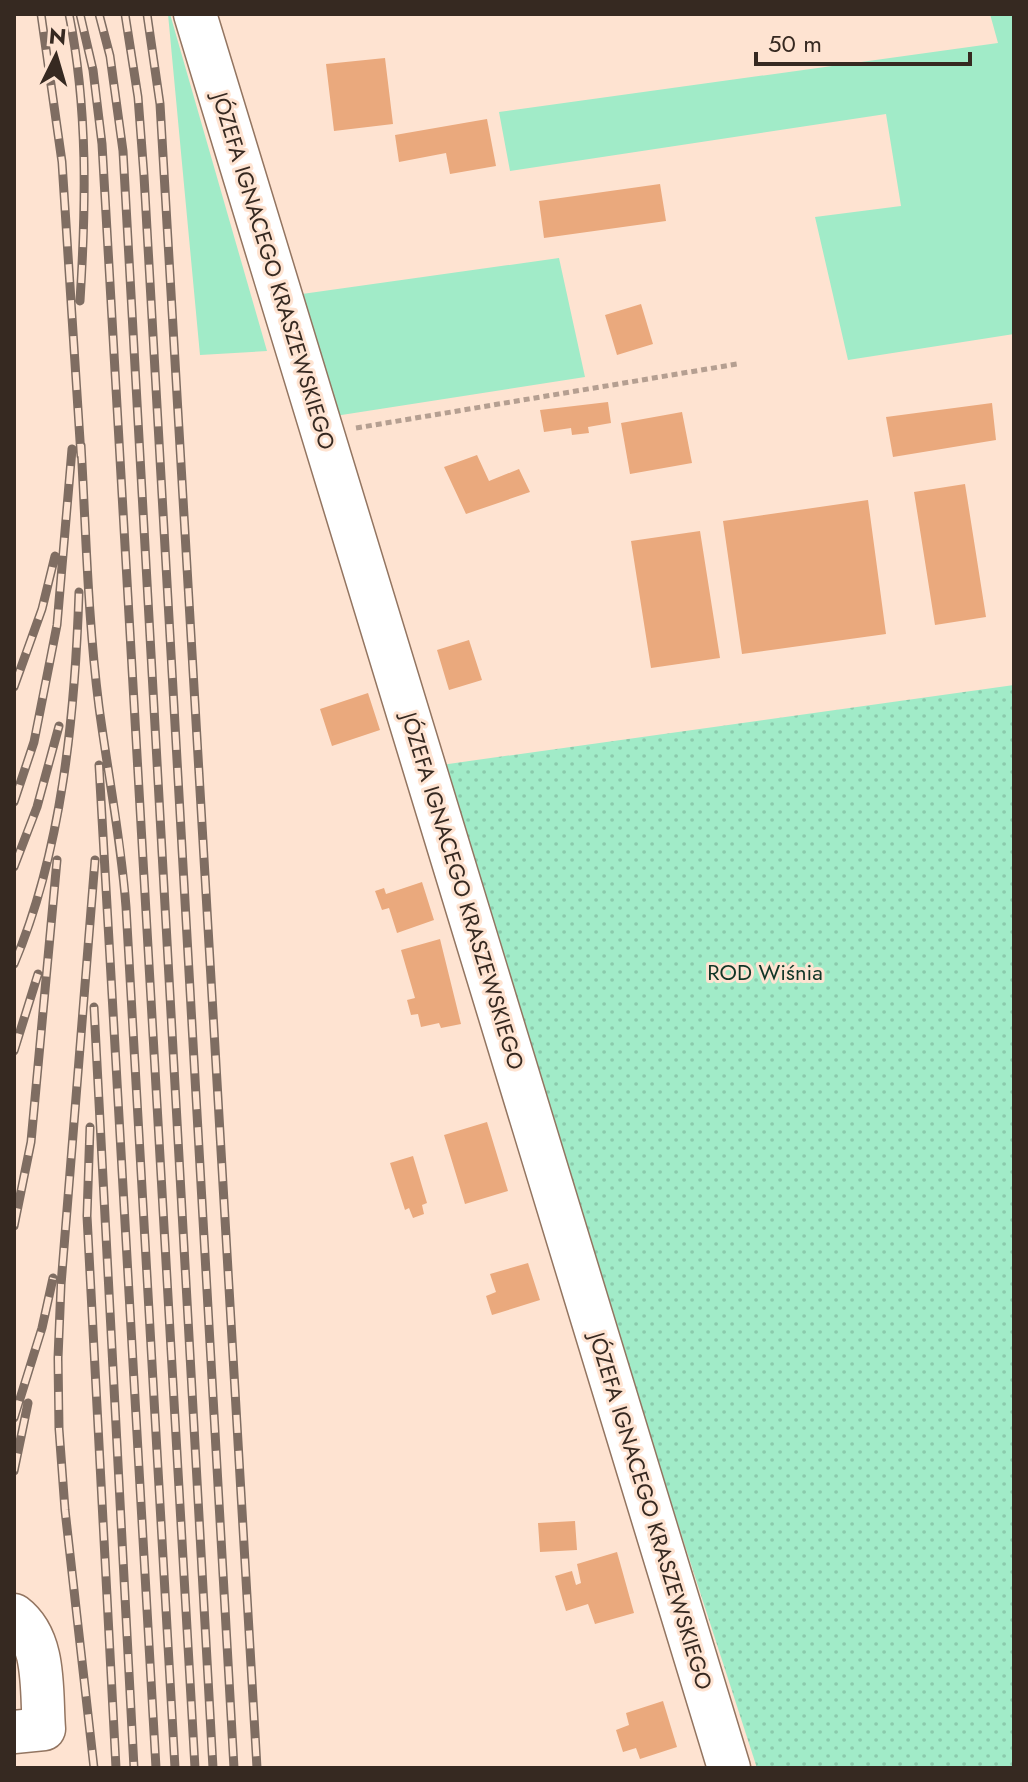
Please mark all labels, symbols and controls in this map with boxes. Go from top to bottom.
north arrow [16,16,96,96]
scale bar [756,16,970,66]
text: N [48,19,68,53]
text: 50 m [768,26,822,61]
street label: JÓZEFA IGNACEGO KRASZEWSKIEGO [203,86,344,453]
street label: JÓZEFA IGNACEGO KRASZEWSKIEGO [392,706,533,1073]
park label: ROD Wiśnia [707,956,823,988]
street label: JÓZEFA IGNACEGO KRASZEWSKIEGO [580,1326,721,1693]

